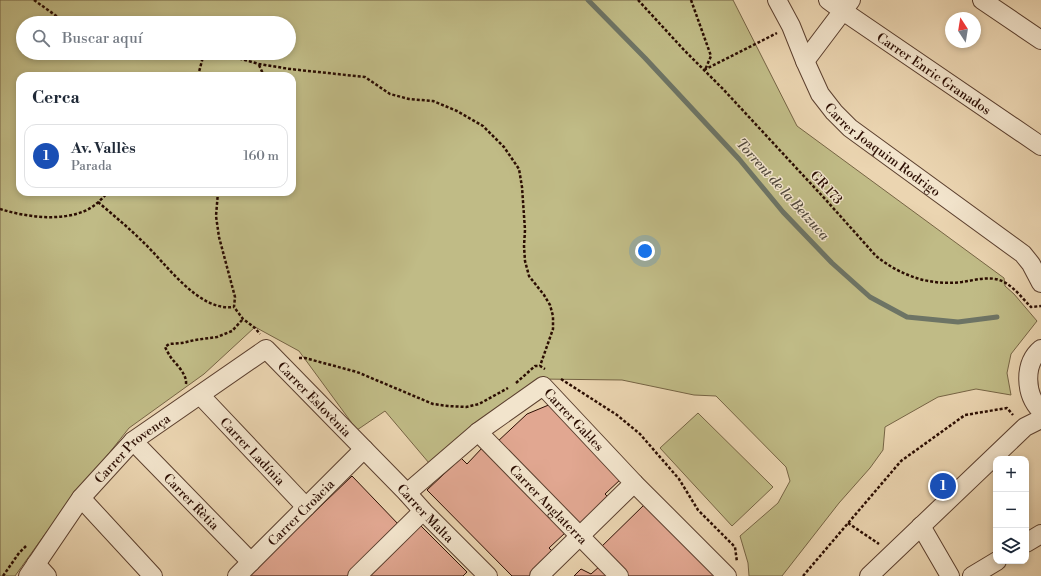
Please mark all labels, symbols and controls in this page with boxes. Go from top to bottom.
north arrow [945,12,981,48]
search box [16,16,296,60]
icon: search [30,27,52,49]
text: Buscar aquí [62,29,143,48]
street label: Carrer Enric Granados [874,30,994,119]
text: Cerca [32,87,80,109]
street label: Carrer Joaquim Rodrigo [821,100,943,200]
water label: Torrent de la Betzuca [732,135,833,245]
text: Av. Vallès [71,139,136,158]
text: 1 [43,148,49,164]
text: 160 m [243,148,279,164]
text: Parada [71,158,112,174]
street label: GR 173 [807,168,846,208]
your location [635,241,655,261]
street label: Carrer Eslovènia [274,359,355,441]
street label: Carrer Gal·les [540,385,607,455]
street label: Carrer Provença [91,411,174,487]
street label: Carrer Ladínia [216,414,288,489]
map controls [993,456,1029,564]
button: + [993,456,1029,492]
street label: Carrer Anglaterra [506,462,591,548]
street label: Carrer Rètia [160,470,222,534]
pin: 1 [930,471,956,501]
street label: Carrer Croàcia [265,476,338,550]
street label: Carrer Malta [393,481,457,546]
button: − [993,492,1029,528]
button: layers [993,528,1029,564]

